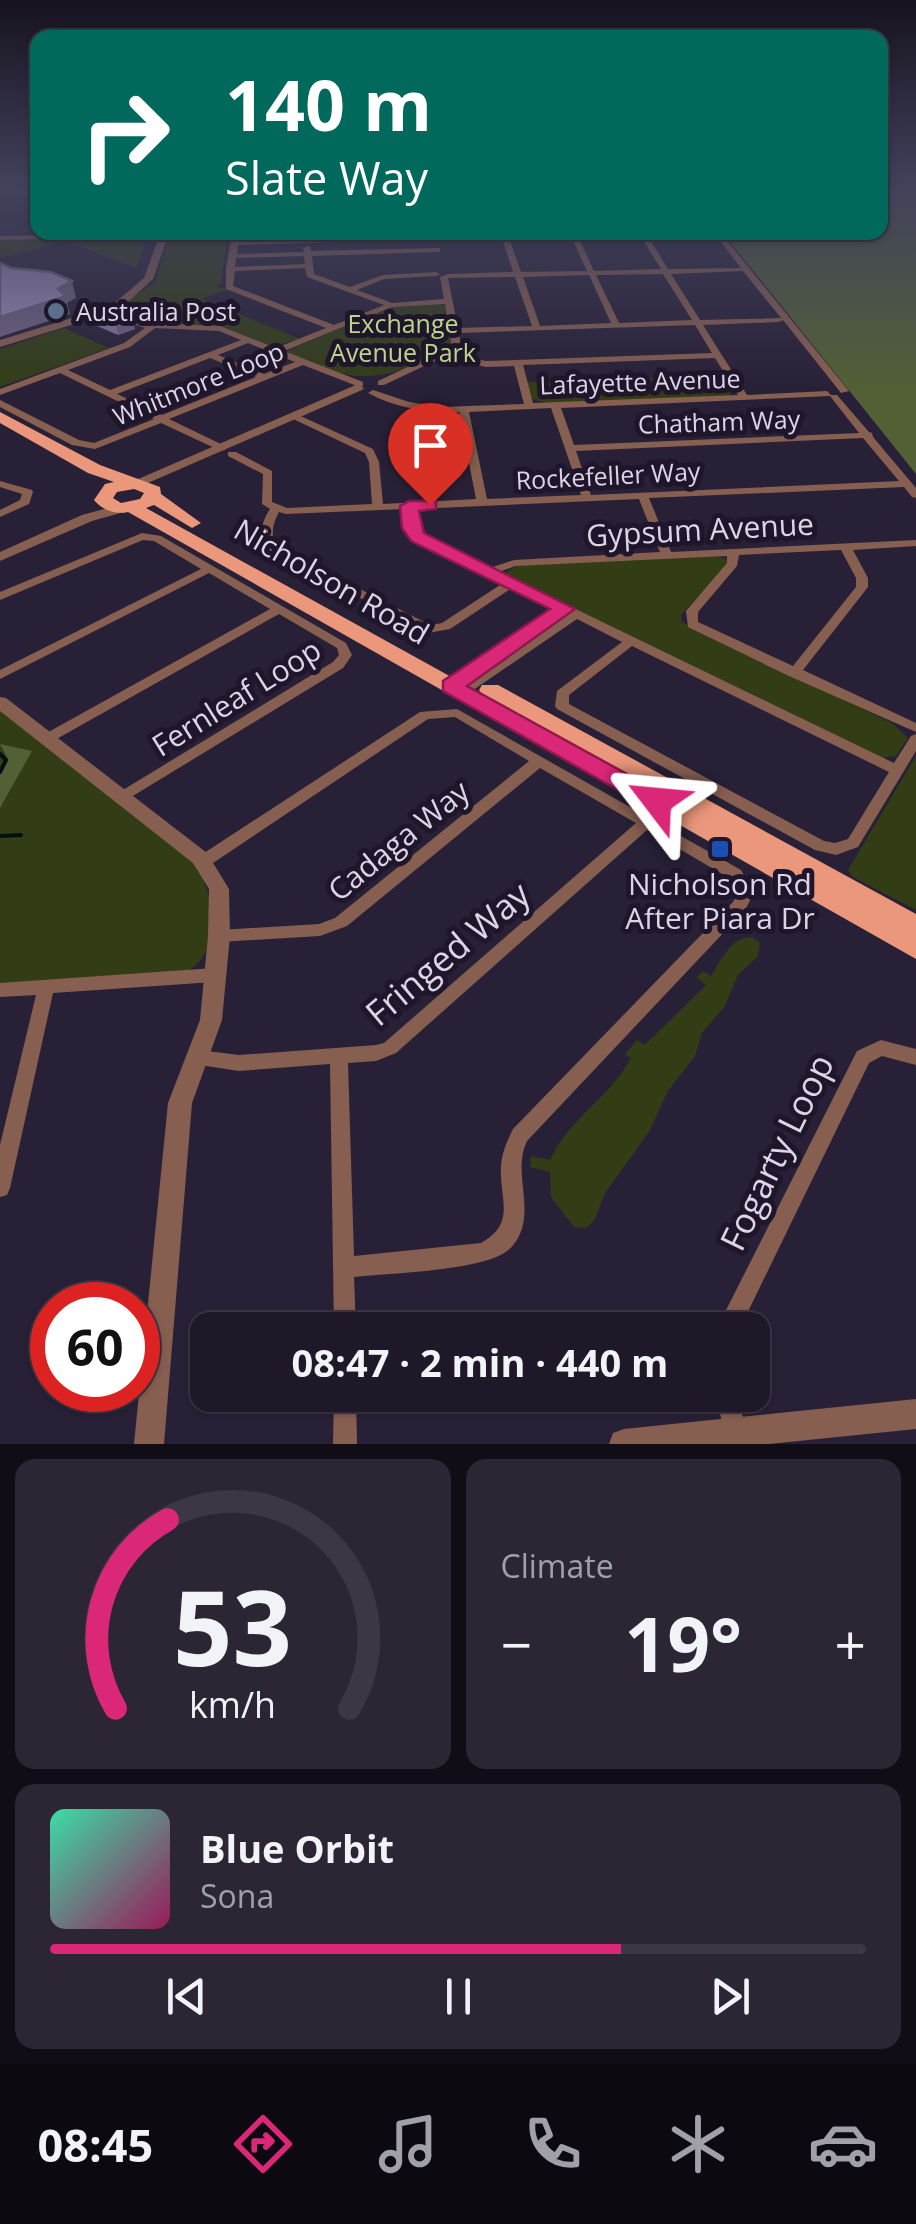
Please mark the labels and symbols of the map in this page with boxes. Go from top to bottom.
place label: Australia Post [76,294,236,328]
marker: Australia Post [45,300,67,322]
park label: Exchange Avenue Park [330,306,476,369]
street label: Whitmore Loop [108,333,288,433]
street label: Lafayette Avenue [539,360,741,402]
street label: Chatham Way [637,401,801,441]
pin [388,403,473,506]
street label: Rockefeller Way [515,453,702,497]
street label: Gypsum Avenue [585,503,815,555]
street label: Nicholson Road [227,509,437,653]
street label: Fernleaf Loop [144,629,328,765]
position arrow [605,749,709,853]
street label: Cadaga Way [319,770,478,910]
marker: Nicholson Rd After Piara Dr [709,838,731,860]
place label: Nicholson Rd After Piara Dr [625,863,815,938]
street label: Fringed Way [355,870,539,1036]
street label: Fogarty Loop [708,1046,844,1258]
speed limit sign: 60 [30,1282,160,1412]

